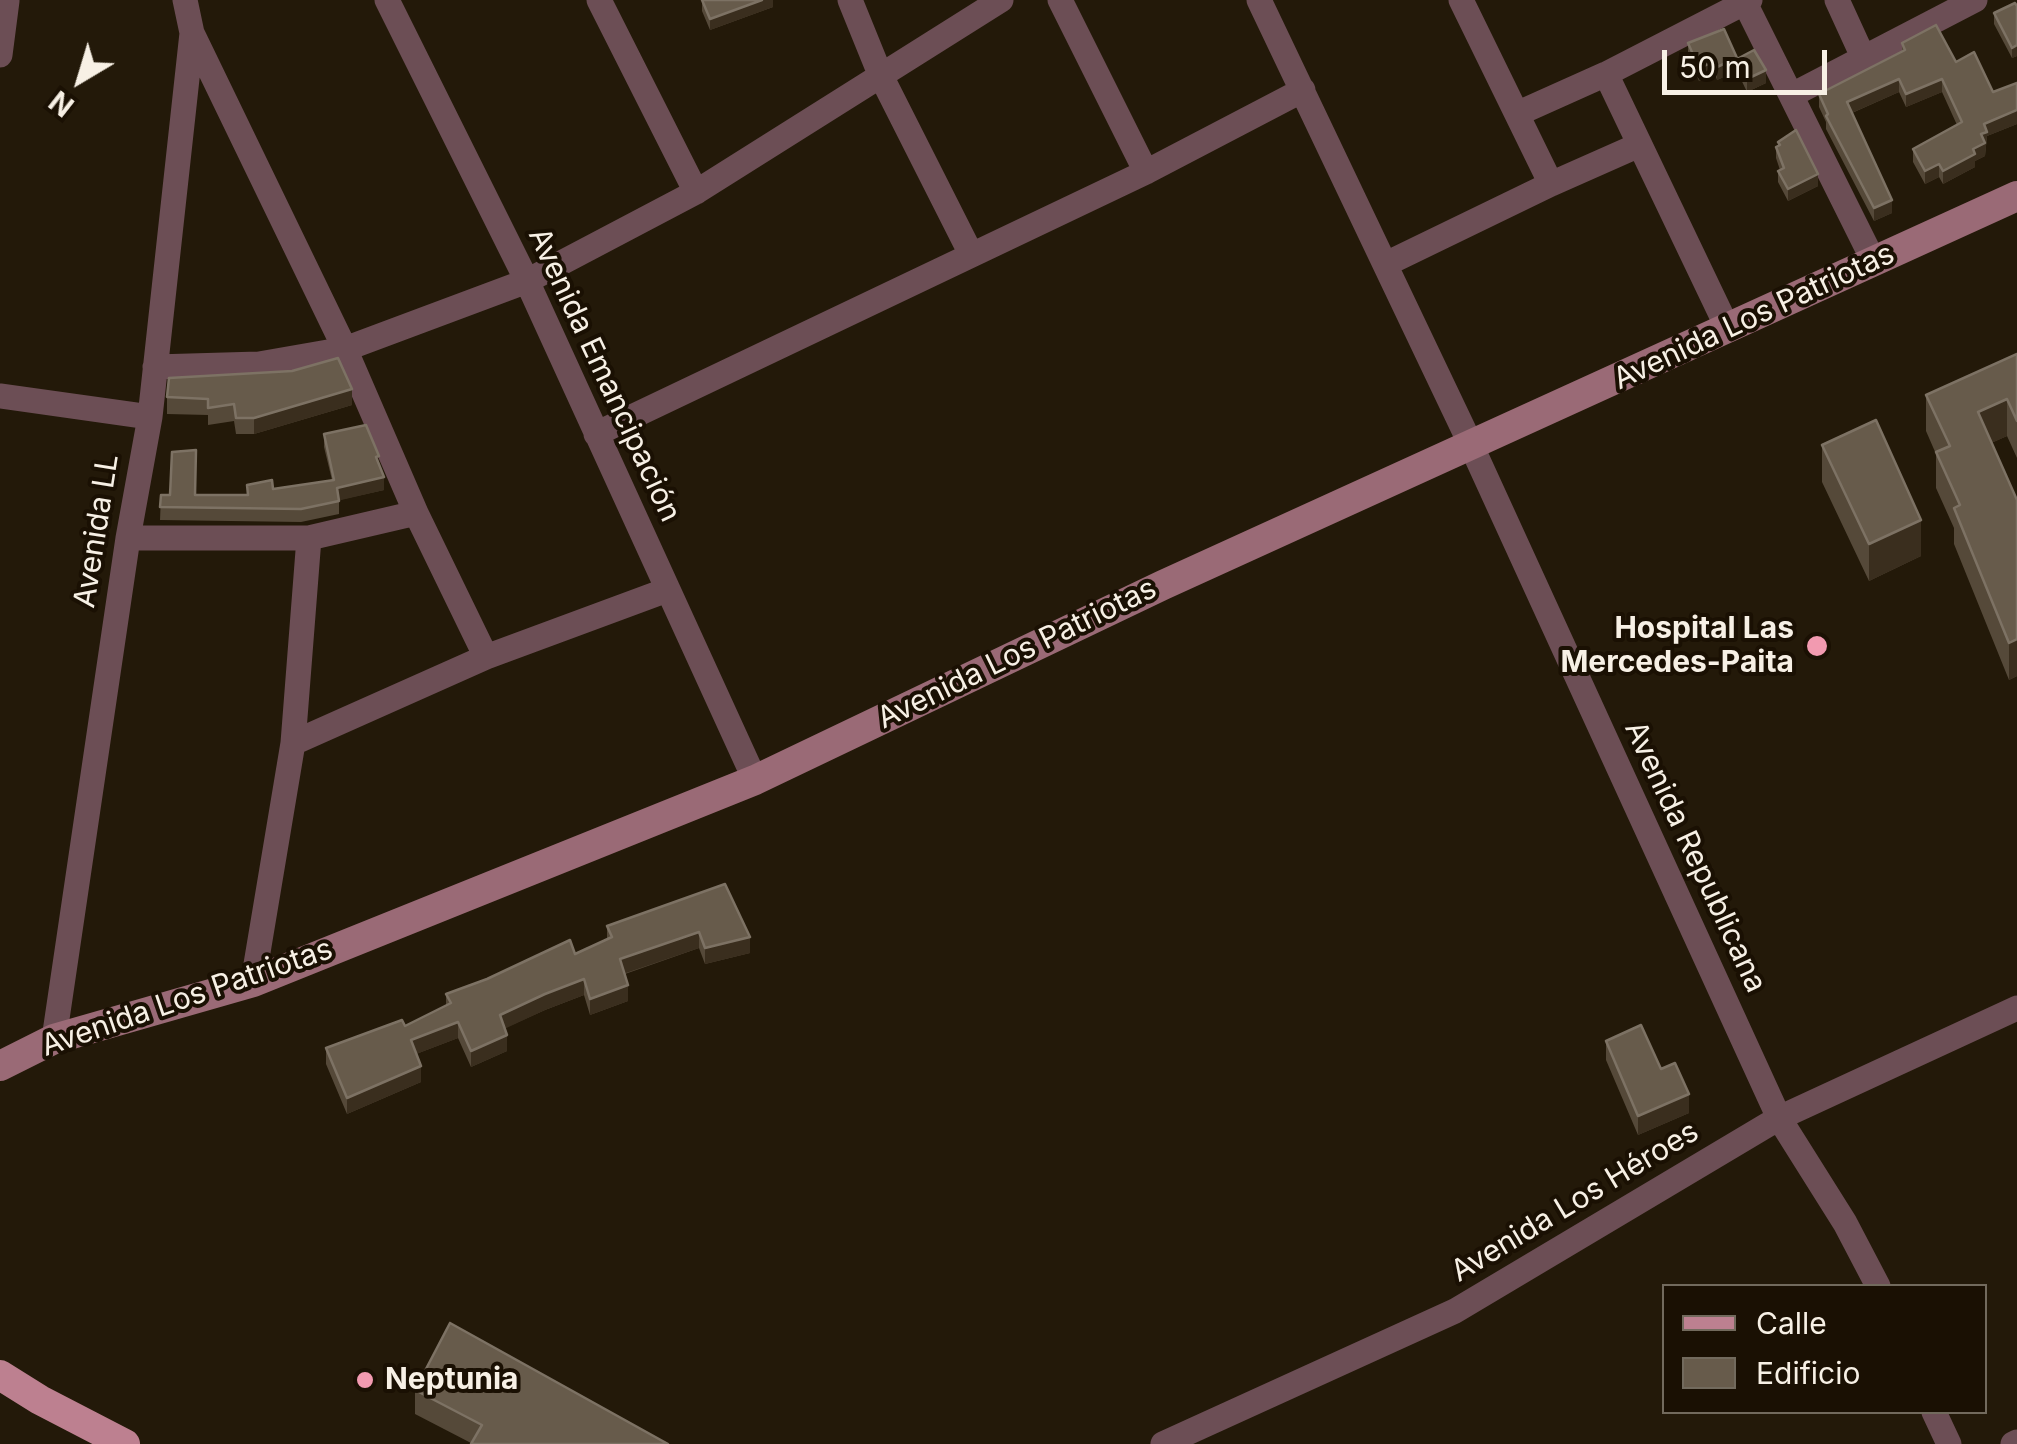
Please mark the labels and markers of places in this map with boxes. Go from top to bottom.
place label: Hospital Las Mercedes-Paita [1560,611,1794,682]
marker: Hospital Las Mercedes-Paita [1804,633,1830,659]
place label: Neptunia [385,1362,519,1398]
marker: Neptunia [354,1369,376,1391]

